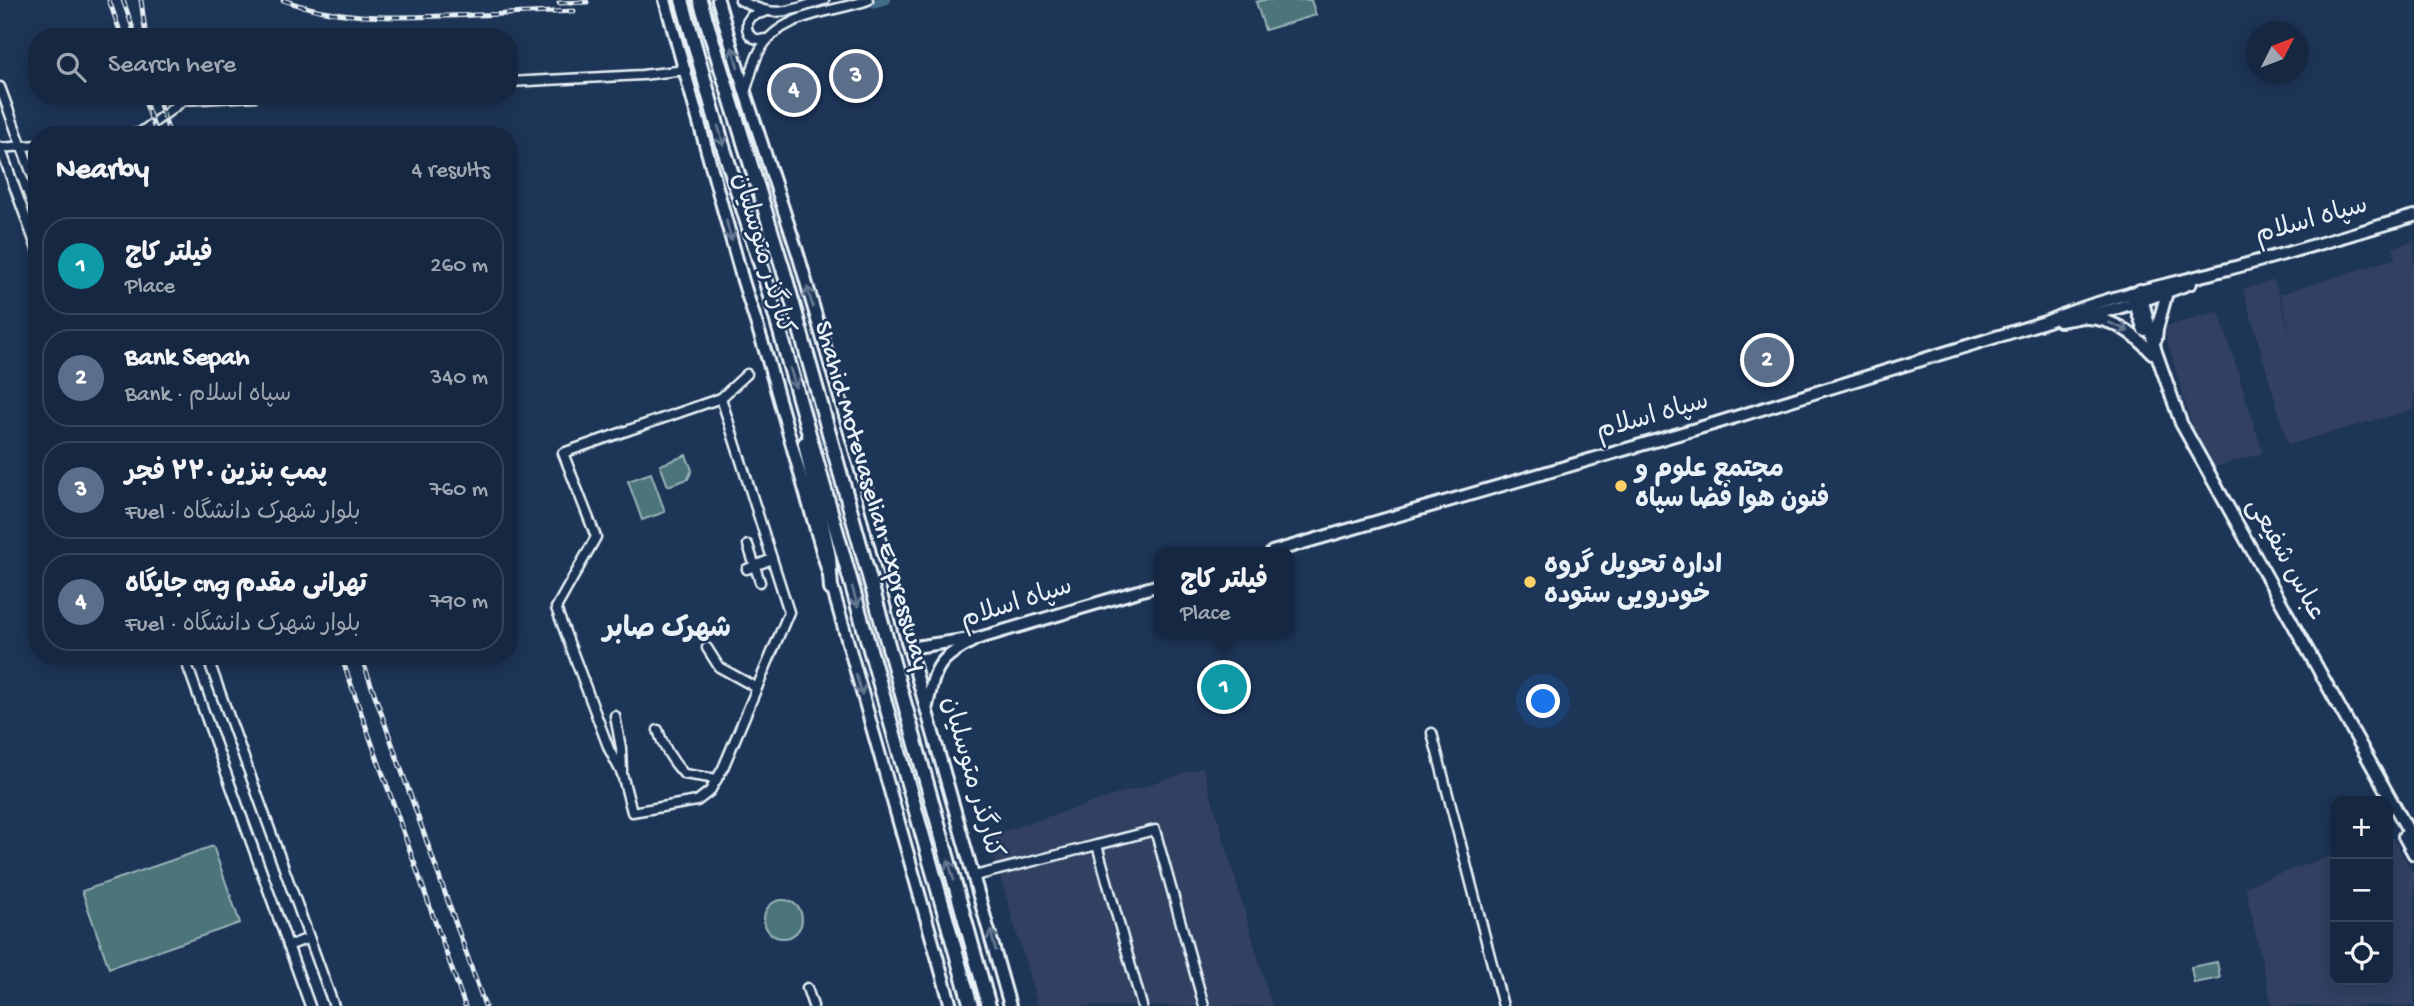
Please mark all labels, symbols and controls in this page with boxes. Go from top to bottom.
north arrow [2246,21,2309,84]
search box [28,28,518,105]
one-way arrow [727,46,740,68]
icon: search [52,48,90,86]
pin: 3 [833,50,879,102]
text: Search here [108,51,236,82]
pin: 4 [771,64,817,116]
one-way arrow [715,125,728,147]
text: Nearby [56,154,149,189]
text: 4 results [411,158,490,185]
street label: کنارگذر متوسلیان [723,168,803,339]
street label: سپاه اسلام [2252,191,2372,253]
one-way arrow [724,220,737,242]
text: فیلتر کاج [125,240,213,271]
text: 1 [76,253,86,280]
text: 260 m [430,253,488,280]
text: Place [125,274,175,301]
one-way arrow [803,286,816,308]
street label: Shahid Motevaselian Expressway [805,318,935,674]
one-way arrow [2108,321,2129,334]
pin: 2 [1744,334,1790,386]
text: Bank Sepah [125,344,250,375]
text: 2 [75,365,87,392]
text: 340 m [430,365,488,392]
one-way arrow [787,366,800,389]
text: Bank · سپاه اسلام [125,382,291,409]
street label: سپاه اسلام [1593,387,1713,449]
place label: مجتمع علوم و فنون هوا فضا سپاه [1633,456,1829,517]
text: پمپ بنزین ۲۲۰ فجر [125,459,327,490]
text: 3 [75,477,87,504]
text: 760 m [430,477,488,504]
marker: مجتمع علوم و فنون هوا فضا سپاه [1613,478,1629,494]
street label: عباس شفیعی [2238,493,2330,627]
text: Fuel · بلوار شهرک دانشگاه [125,500,361,527]
popup [1154,547,1294,638]
place label: اداره تحویل گروه خودرویی ستوده [1544,547,1722,613]
text: فیلتر کاج [1180,567,1268,598]
text: جایگاه cng تهرانی مقدم [125,571,367,602]
street label: سپاه اسلام [957,572,1077,638]
marker: اداره تحویل گروه خودرویی ستوده [1522,574,1538,590]
one-way arrow [849,585,862,607]
text: 4 [76,589,86,616]
text: 790 m [430,589,488,616]
text: Place [1180,601,1230,628]
text: Fuel · بلوار شهرک دانشگاه [125,612,361,639]
district label: شهرک صابر [600,614,731,647]
pin: 1 [1201,661,1247,713]
one-way arrow [854,674,867,696]
your location [1526,684,1560,718]
street label: کنارگذر متوسلیان [932,692,1012,863]
map controls [2330,796,2393,985]
button: + [2330,796,2393,859]
one-way arrow [944,859,957,881]
button: − [2330,859,2393,922]
button: locate [2330,922,2393,985]
one-way arrow [985,929,998,951]

